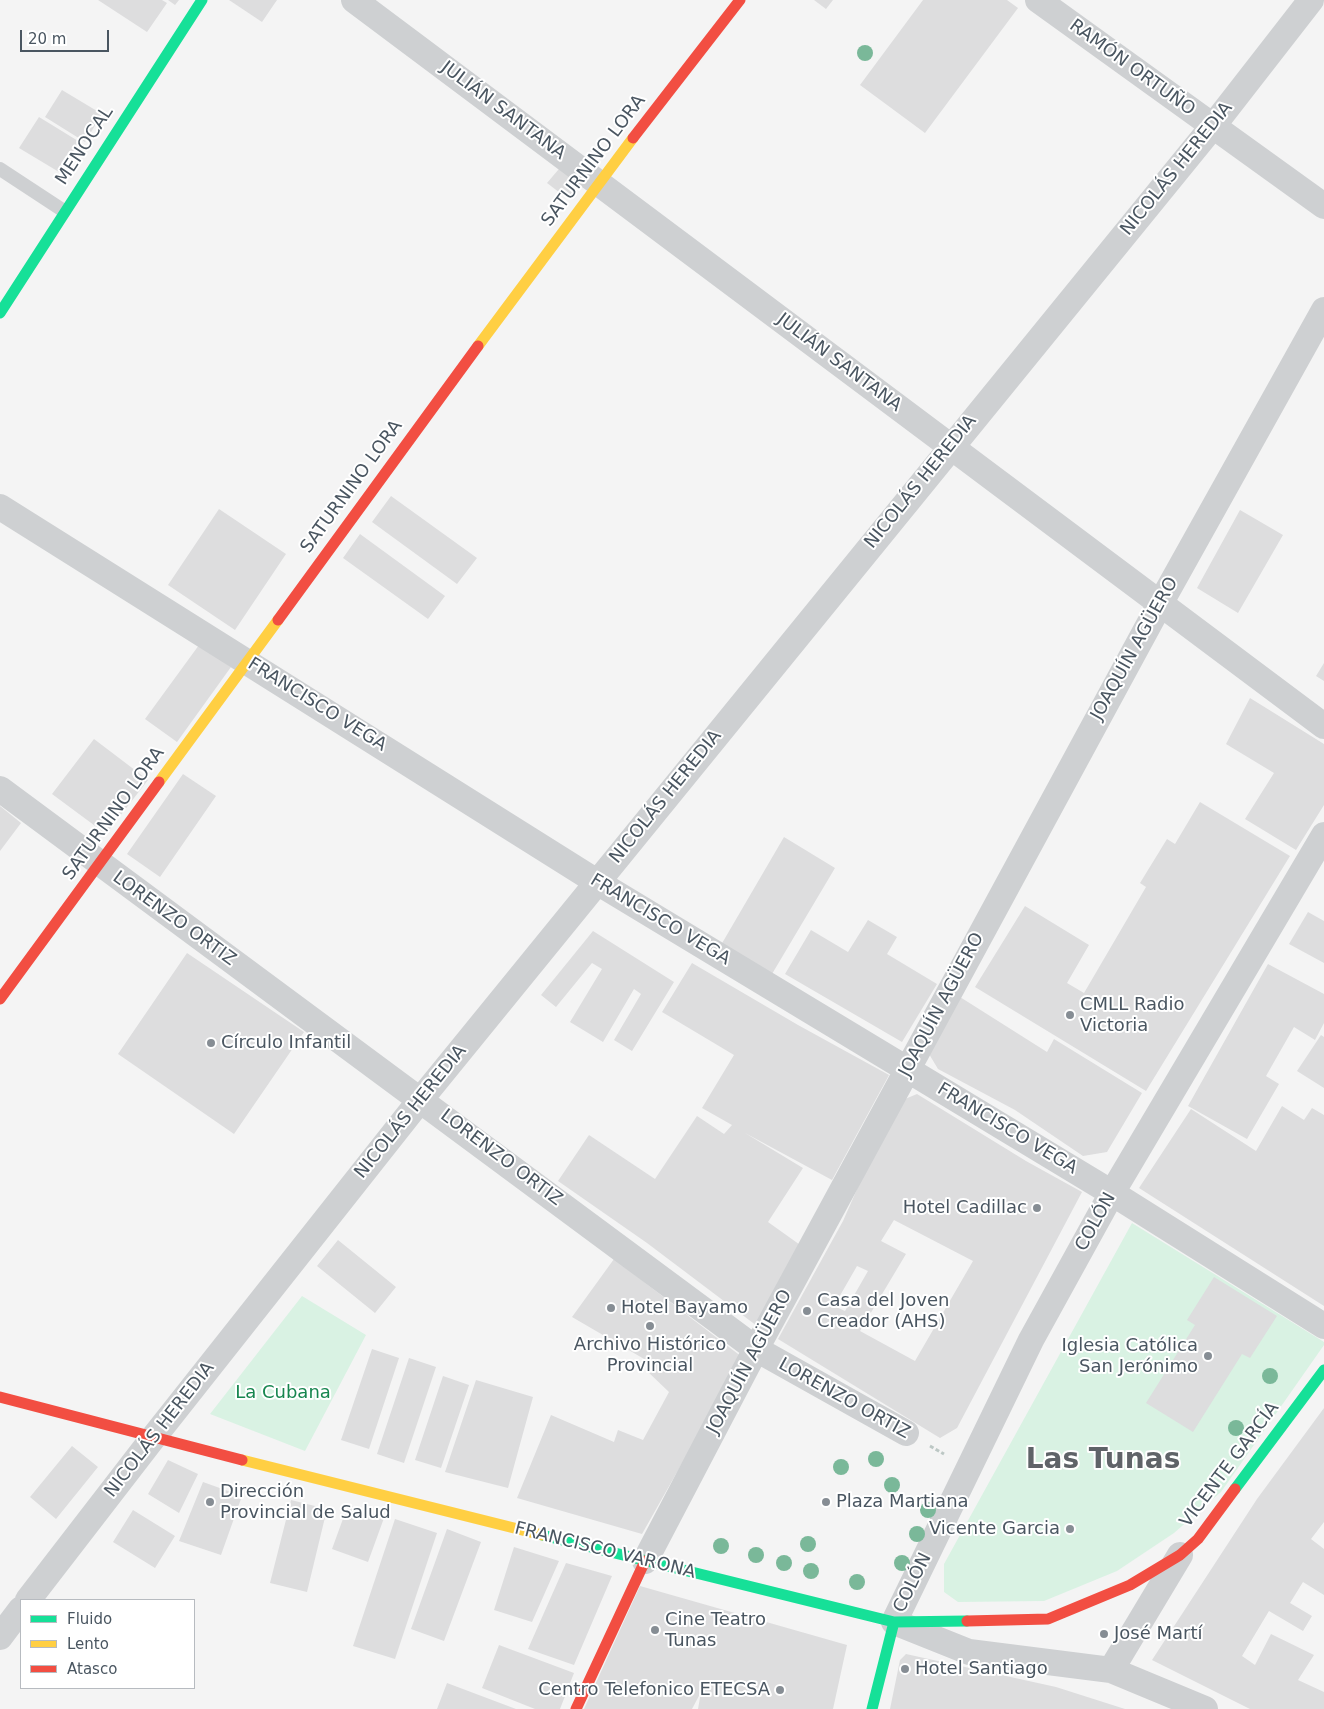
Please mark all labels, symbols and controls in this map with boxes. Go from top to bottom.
street label: RAMÓN ORTUÑO [1065,15,1199,121]
scale bar [22,20,111,52]
text: 20 m [28,30,66,48]
street label: JULIÁN SANTANA [436,57,570,165]
street label: SATURNINO LORA [537,91,651,231]
street label: NICOLÁS HEREDIA [1116,98,1238,240]
street label: MENOCAL [52,103,118,189]
street label: JULIÁN SANTANA [772,309,906,417]
street label: NICOLÁS HEREDIA [860,411,982,553]
street label: SATURNINO LORA [296,416,408,558]
street label: JOAQUÍN AGÜERO [1087,574,1183,724]
street label: FRANCISCO VEGA [244,654,390,756]
street label: NICOLÁS HEREDIA [605,726,727,868]
street label: SATURNINO LORA [58,743,170,885]
street label: LORENZO ORTIZ [108,867,240,971]
street label: FRANCISCO VEGA [586,870,734,970]
street label: JOAQUÍN AGÜERO [895,929,989,1081]
place label: CMLL Radio Victoria [1080,994,1184,1036]
marker: CMLL Radio Victoria [1064,1009,1076,1021]
place label: Círculo Infantil [221,1032,351,1054]
marker: Círculo Infantil [205,1037,217,1049]
street label: NICOLÁS HEREDIA [350,1041,472,1183]
street label: FRANCISCO VEGA [933,1079,1081,1179]
street label: LORENZO ORTIZ [436,1105,566,1211]
street label: COLÓN [1071,1189,1121,1255]
place label: Hotel Cadillac [903,1197,1027,1219]
marker: Hotel Cadillac [1031,1202,1043,1214]
street label: JOAQUÍN AGÜERO [703,1286,797,1438]
place label: Casa del Joven Creador (AHS) [817,1290,949,1332]
place label: Hotel Bayamo [621,1297,748,1319]
marker: Hotel Bayamo [605,1302,617,1314]
marker: Casa del Joven Creador (AHS) [801,1305,813,1317]
marker: Archivo Histórico Provincial [644,1320,656,1332]
place label: Archivo Histórico Provincial [574,1334,726,1376]
place label: Iglesia Católica San Jerónimo [1061,1335,1198,1378]
marker: Iglesia Católica San Jerónimo [1202,1350,1214,1362]
street label: LORENZO ORTIZ [774,1354,914,1444]
street label: NICOLÁS HEREDIA [100,1358,220,1502]
park label: La Cubana [235,1382,331,1404]
street label: VICENTE GARCÍA [1176,1398,1284,1532]
district label: Las Tunas [1026,1444,1180,1478]
place label: Dirección Provincial de Salud [220,1481,391,1524]
place label: Plaza Martiana [836,1491,969,1513]
marker: Dirección Provincial de Salud [204,1496,216,1508]
marker: Plaza Martiana [820,1496,832,1508]
street label: FRANCISCO VARONA [512,1518,698,1584]
place label: Vicente Garcia [929,1518,1060,1540]
marker: Vicente Garcia [1064,1523,1076,1535]
street label: COLÓN [889,1550,937,1616]
legend [20,1599,195,1689]
place label: Cine Teatro Tunas [665,1609,766,1652]
text: Fluido [67,1610,112,1628]
place label: José Martí [1114,1623,1203,1645]
marker: Cine Teatro Tunas [649,1624,661,1636]
marker: José Martí [1098,1628,1110,1640]
text: Lento [67,1635,109,1653]
place label: Hotel Santiago [915,1658,1048,1680]
text: Atasco [67,1660,117,1678]
marker: Hotel Santiago [899,1663,911,1675]
place label: Centro Telefonico ETECSA [538,1679,770,1701]
marker: Centro Telefonico ETECSA [774,1684,786,1696]

